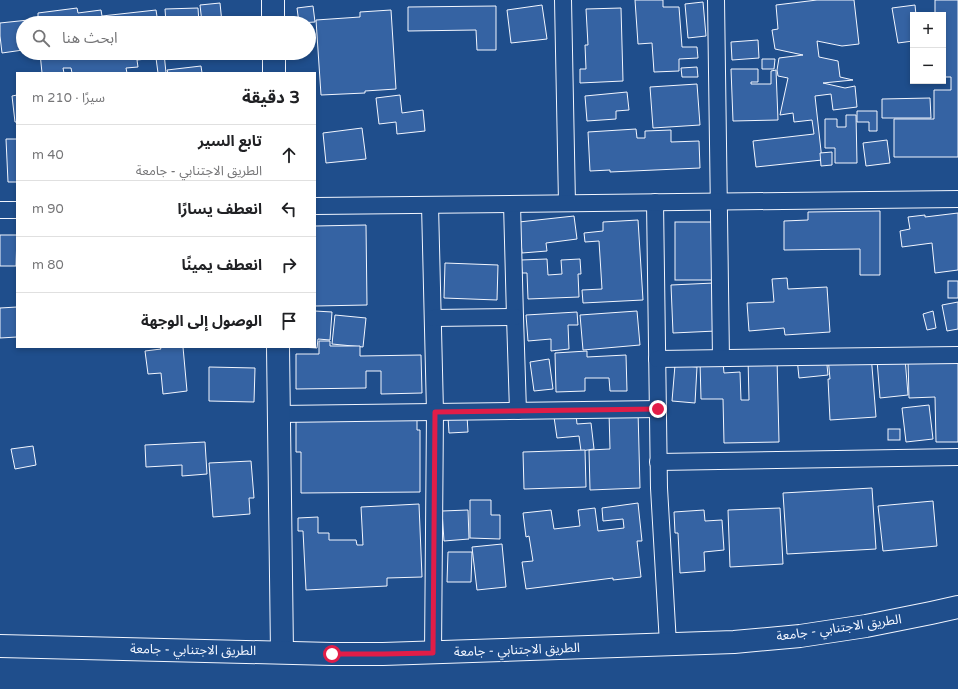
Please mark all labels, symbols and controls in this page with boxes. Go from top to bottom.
map controls [910,12,946,84]
button: + [910,12,946,48]
search box [16,16,316,60]
icon: search [30,27,52,49]
text: ابحث هنا [62,29,118,47]
button: − [910,48,946,84]
text: 3 دقيقة [242,87,300,108]
text: سيرًا · 210 m [32,90,105,106]
text: تابع السير [198,132,262,150]
icon: ahead [278,144,300,166]
text: 40 m [32,147,64,163]
text: الطريق الاجتنابي - جامعة [136,163,262,179]
icon: left [278,198,300,220]
text: انعطف يسارًا [178,200,262,218]
text: 90 m [32,201,64,217]
icon: right [278,254,300,276]
text: انعطف يمينًا [181,256,262,274]
text: 80 m [32,257,64,273]
icon: arrive [278,310,300,332]
text: الوصول إلى الوجهة [141,312,262,330]
route end [649,400,667,418]
street label: الطريق الاجتنابي - جامعة [775,611,903,647]
street label: الطريق الاجتنابي - جامعة [454,640,580,662]
street label: الطريق الاجتنابي - جامعة [130,641,256,661]
route start [323,645,341,663]

